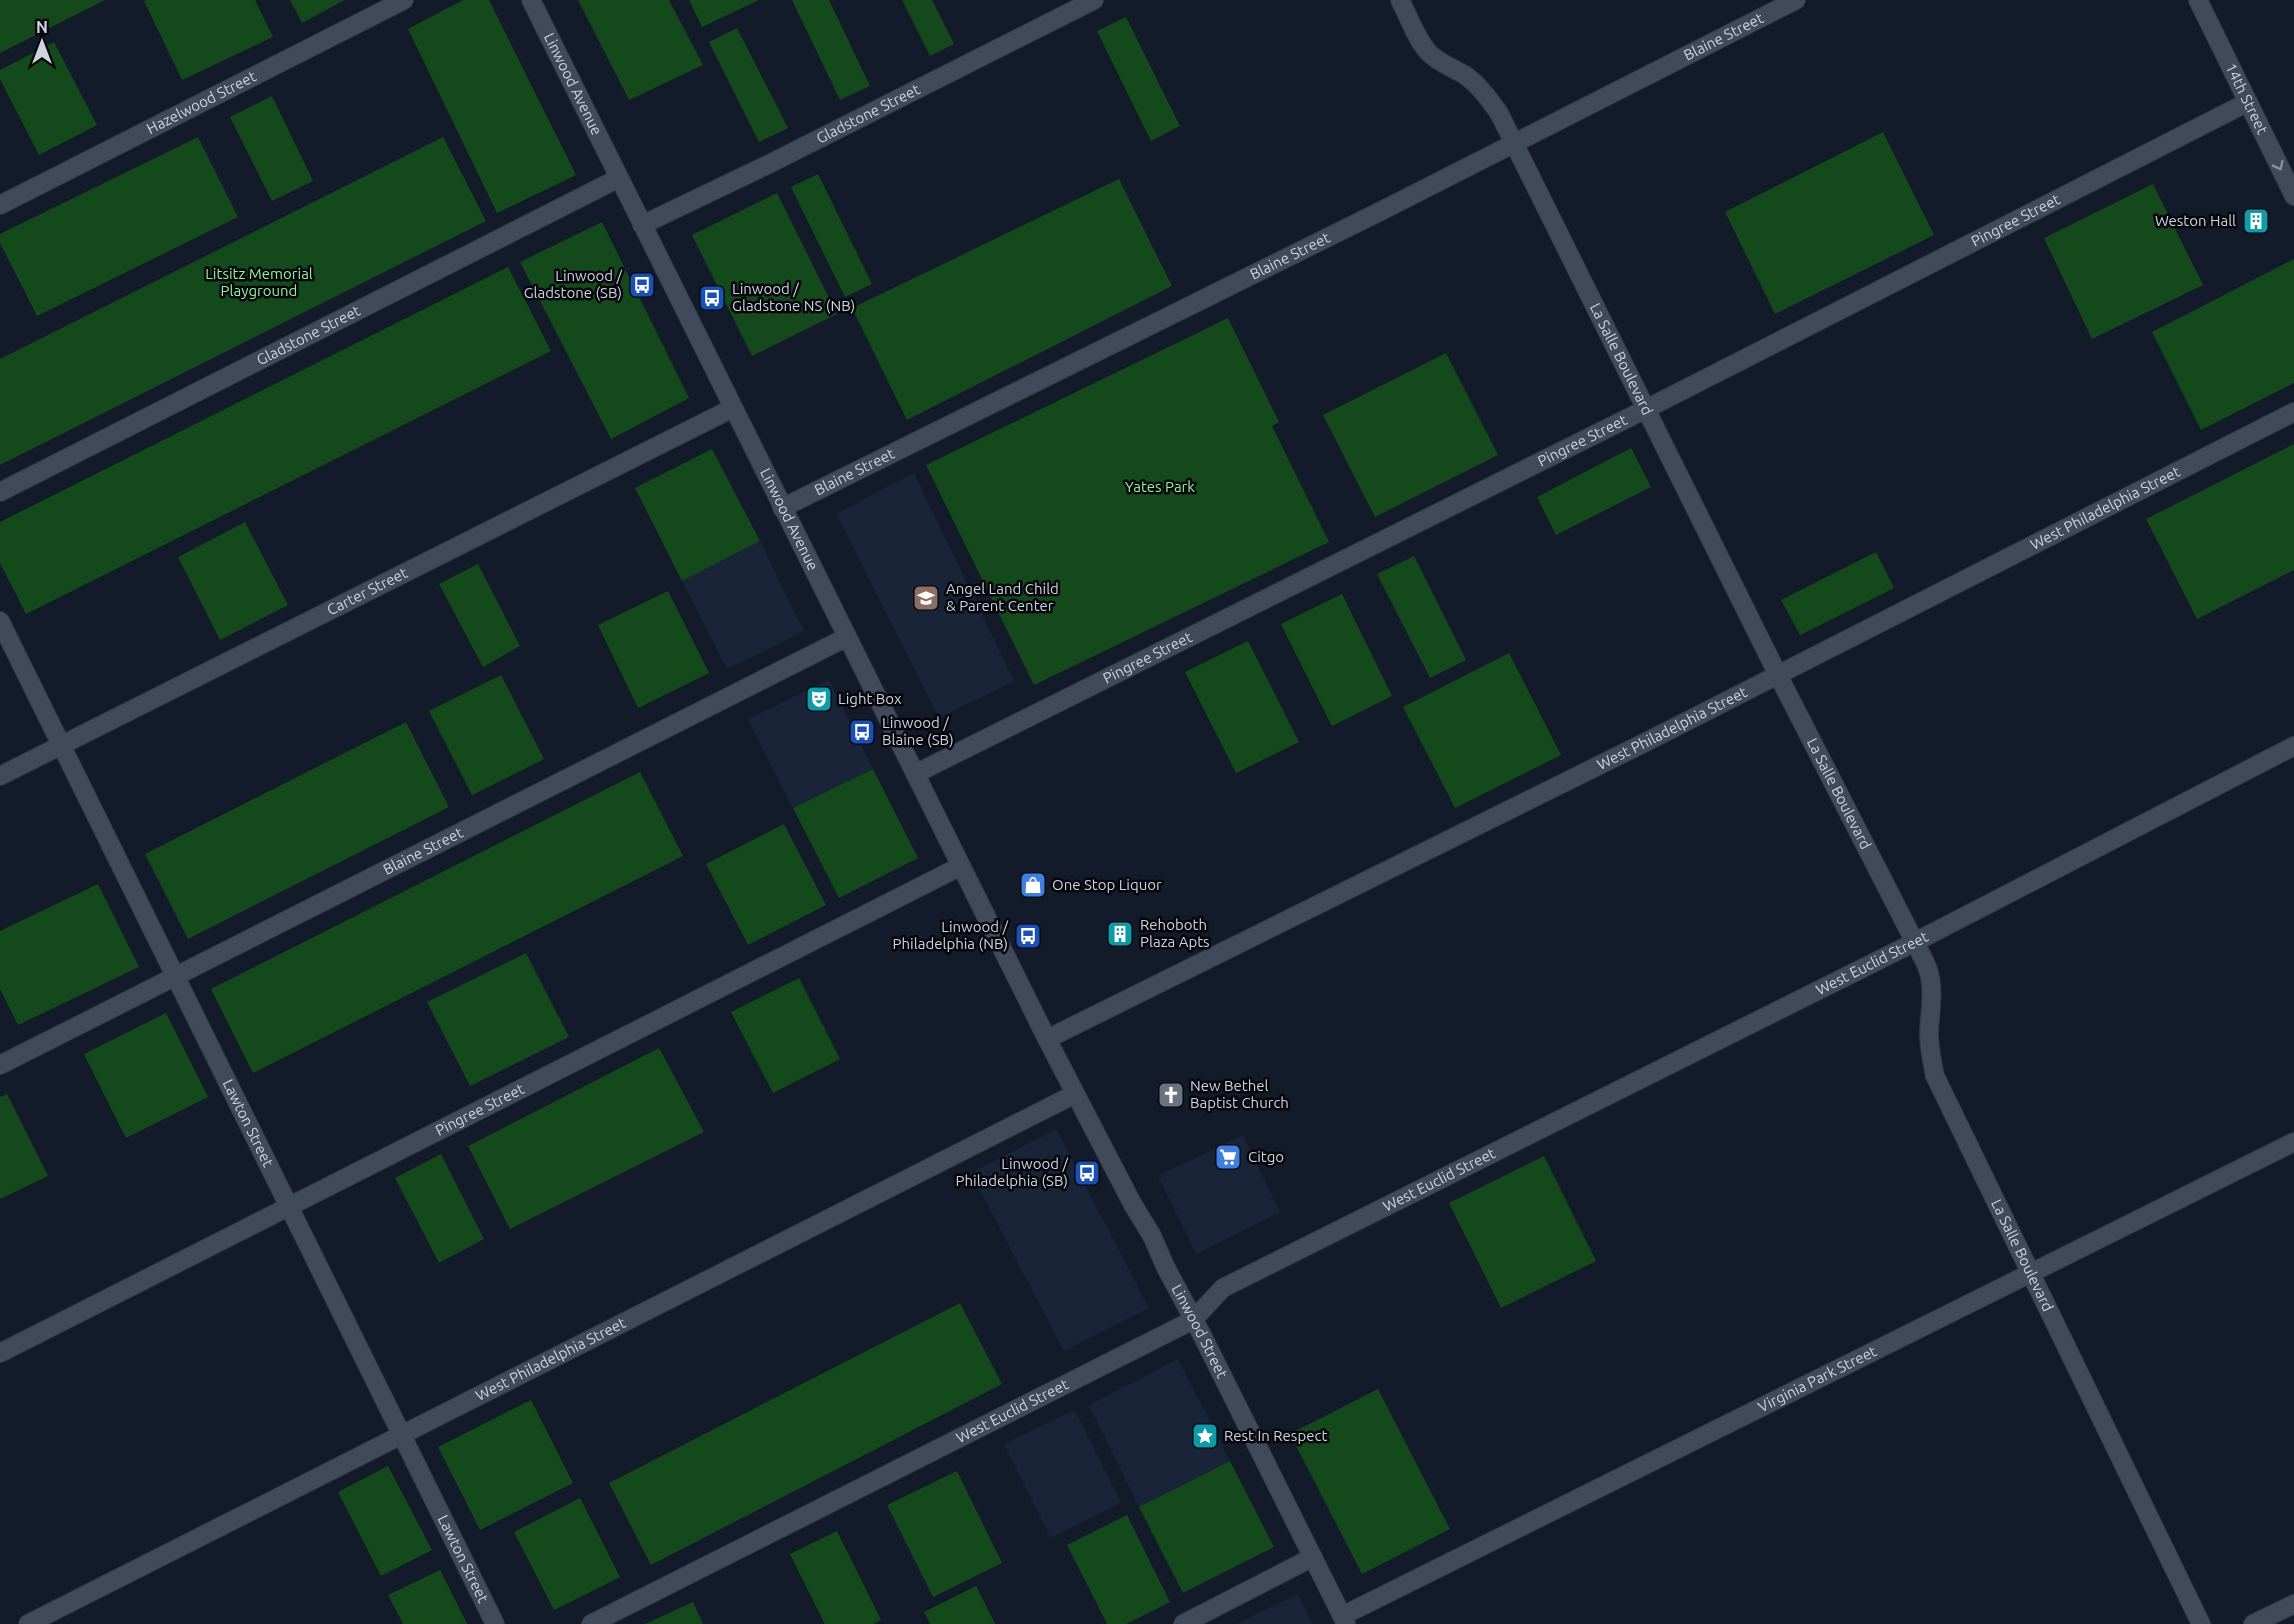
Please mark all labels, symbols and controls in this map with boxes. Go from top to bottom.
street label: Blaine Street [1681,9,1766,64]
north arrow [12,12,72,72]
text: N [36,18,48,36]
street label: Linwood Avenue [541,30,606,138]
street label: 14th Street [2222,60,2271,137]
street label: Hazelwood Street [144,67,259,137]
street label: Gladstone Street [813,80,923,147]
one-way arrow [2272,159,2284,170]
street label: Pingree Street [1968,190,2063,250]
building icon: Weston Hall [2241,206,2271,236]
place label: Weston Hall [2155,212,2236,229]
street label: Blaine Street [1247,229,1333,283]
park label: Litsitz Memorial Playground [205,265,313,299]
place label: Linwood / Gladstone (SB) [524,267,622,301]
bus stop icon: Linwood / Gladstone (SB) [627,270,657,300]
place label: Linwood / Gladstone NS (NB) [732,280,855,314]
bus stop icon: Linwood / Gladstone NS (NB) [697,283,727,313]
street label: La Salle Boulevard [1587,300,1657,418]
street label: Gladstone Street [254,302,363,368]
street label: Pingree Street [1535,411,1630,470]
street label: Blaine Street [812,445,897,499]
street label: West Philadelphia Street [2027,462,2183,553]
street label: Linwood Avenue [757,465,822,573]
park label: Yates Park [1125,478,1195,495]
street label: Carter Street [324,564,410,618]
place label: Angel Land Child & Parent Center [946,580,1059,614]
school or university icon: Angel Land Child & Parent Center [911,583,941,613]
street label: Pingree Street [1100,628,1195,687]
street label: West Philadelphia Street [1594,683,1750,773]
theatre icon: Light Box [804,684,834,714]
place label: Light Box [838,690,902,707]
place label: Linwood / Blaine (SB) [882,714,954,748]
bus stop icon: Linwood / Blaine (SB) [847,717,877,747]
street label: La Salle Boulevard [1804,735,1875,852]
street label: Blaine Street [380,824,466,878]
shop icon: One Stop Liquor [1018,870,1048,900]
place label: One Stop Liquor [1052,876,1162,893]
place label: Rehoboth Plaza Apts [1140,916,1210,950]
place label: Linwood / Philadelphia (NB) [893,918,1008,952]
building icon: Rehoboth Plaza Apts [1105,919,1135,949]
bus stop icon: Linwood / Philadelphia (NB) [1013,921,1043,951]
street label: West Euclid Street [1813,928,1931,998]
street label: Lawton Street [220,1076,277,1170]
place label: New Bethel Baptist Church [1190,1077,1289,1111]
street label: Pingree Street [432,1080,527,1139]
church icon: New Bethel Baptist Church [1156,1080,1186,1110]
supermarket icon: Citgo [1213,1142,1243,1172]
street label: West Euclid Street [1380,1144,1498,1215]
place label: Citgo [1248,1148,1284,1165]
place label: Linwood / Philadelphia (SB) [955,1155,1068,1189]
bus stop icon: Linwood / Philadelphia (SB) [1072,1158,1102,1188]
street label: La Salle Boulevard [1988,1196,2057,1314]
street label: Linwood Street [1168,1281,1231,1381]
street label: West Philadelphia Street [473,1314,628,1404]
street label: Virginia Park Street [1755,1342,1879,1416]
street label: West Euclid Street [953,1375,1071,1446]
place icon: Rest In Respect [1190,1421,1220,1451]
place label: Rest In Respect [1224,1427,1327,1444]
street label: Lawton Street [435,1512,492,1605]

